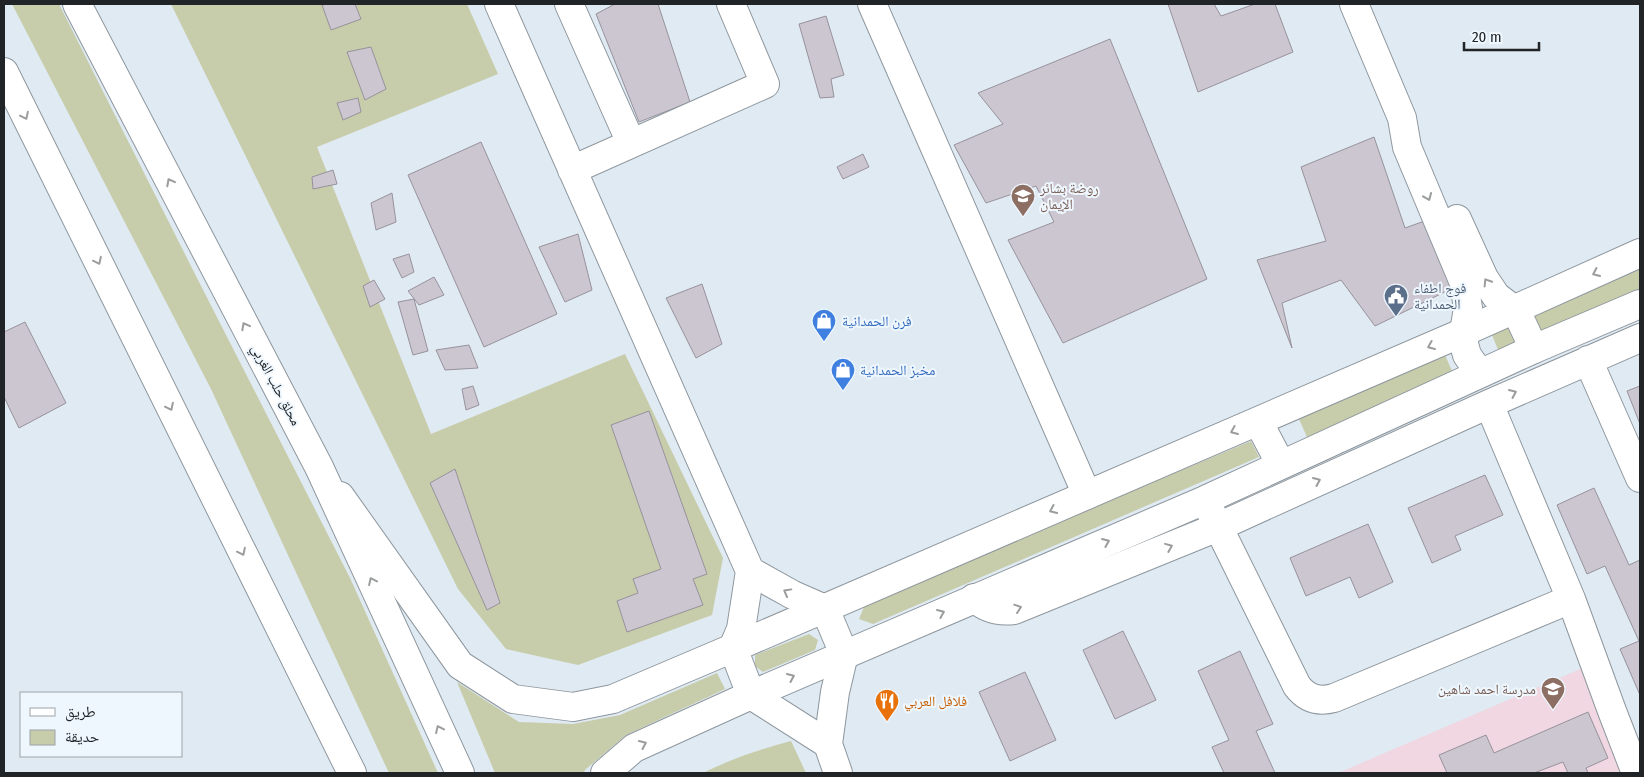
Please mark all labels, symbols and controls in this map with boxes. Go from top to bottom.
scale bar [1464,20,1539,52]
text: 20 m [1472,28,1502,46]
one-way arrow [19,110,29,119]
one-way arrow [166,178,176,187]
place label: روضة بشائر الإيمان [1039,180,1099,213]
school or university icon: روضة بشائر الإيمان [1010,183,1036,217]
one-way arrow [1421,192,1432,201]
one-way arrow [92,256,102,265]
one-way arrow [1592,266,1601,277]
one-way arrow [1483,278,1493,287]
place label: فوج اطفاء الحمدانية [1414,280,1466,313]
public building icon: فوج اطفاء الحمدانية [1383,283,1409,317]
shop icon: فرن الحمدانية [811,308,837,342]
place label: فرن الحمدانية [842,313,912,330]
one-way arrow [242,322,252,331]
one-way arrow [1427,340,1436,350]
street label: محلق حلب الغربي [245,341,305,430]
shop icon: مخبز الحمدانية [830,357,856,391]
place label: مخبز الحمدانية [860,362,935,379]
one-way arrow [1508,388,1517,399]
one-way arrow [164,402,174,411]
one-way arrow [1230,425,1239,436]
one-way arrow [1312,478,1321,488]
one-way arrow [1049,503,1058,514]
one-way arrow [1101,538,1110,548]
one-way arrow [1164,543,1173,553]
one-way arrow [236,547,246,556]
one-way arrow [367,577,378,586]
one-way arrow [783,588,792,598]
one-way arrow [1014,604,1022,614]
one-way arrow [936,608,945,619]
one-way arrow [787,673,795,683]
school or university icon: مدرسة احمد شاهين [1540,676,1566,710]
place label: مدرسة احمد شاهين [1438,681,1536,698]
restaurant icon: فلافل العربي [874,688,900,722]
legend [20,692,182,757]
place label: فلافل العربي [904,693,967,712]
text: طريق [65,703,96,722]
one-way arrow [435,725,446,734]
text: حديقة [65,728,100,746]
one-way arrow [638,739,647,750]

